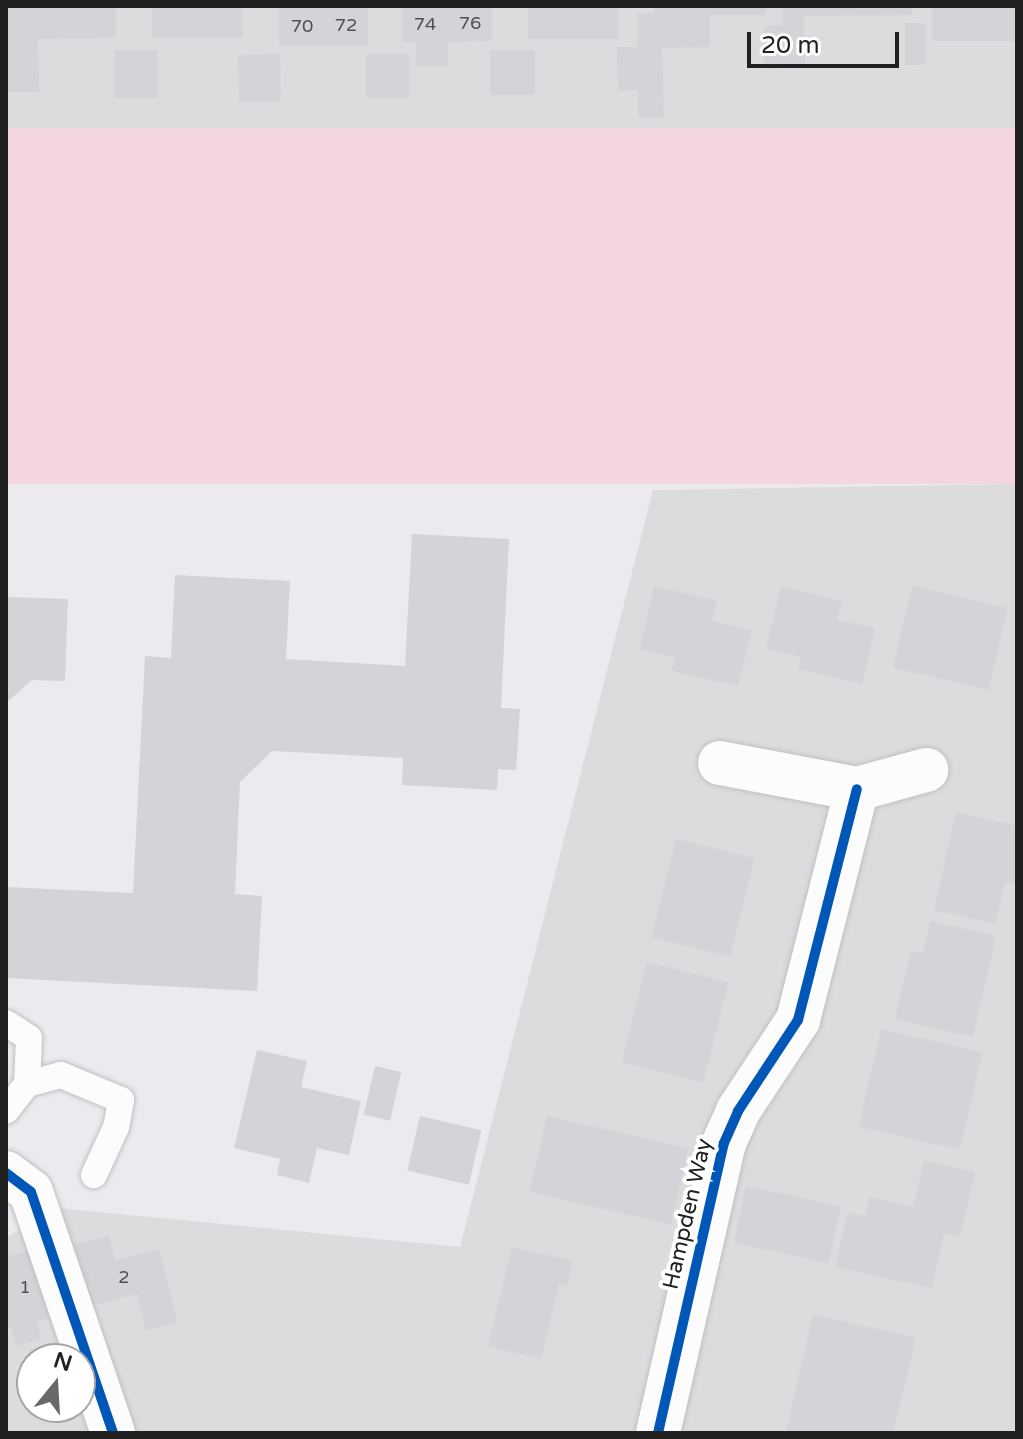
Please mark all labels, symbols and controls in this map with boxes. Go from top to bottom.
house number: 76 [459,12,481,34]
house number: 74 [414,13,436,35]
house number: 72 [335,14,357,36]
house number: 70 [291,15,313,37]
scale bar [751,16,903,66]
text: 20 m [761,31,819,60]
street label: Hampden Way [658,1136,718,1292]
house number: 2 [118,1266,130,1288]
house number: 1 [19,1276,31,1298]
north arrow [16,1343,96,1423]
text: N [50,1347,75,1377]

